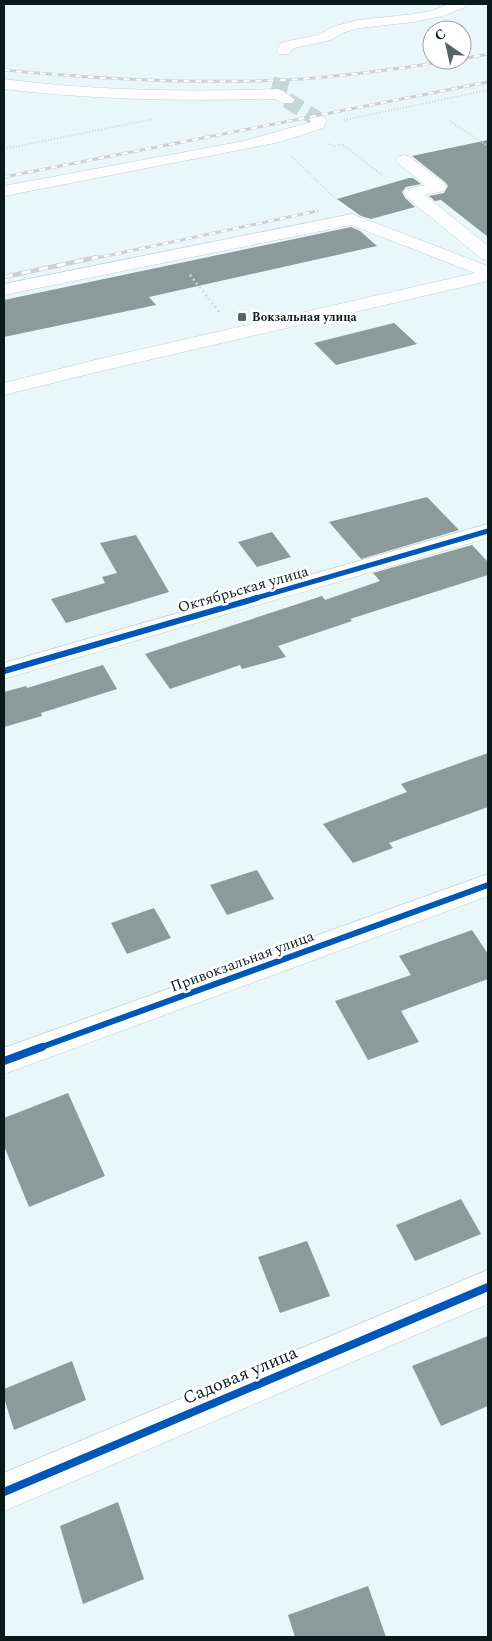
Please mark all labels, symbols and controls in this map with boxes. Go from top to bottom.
north arrow [422,20,472,70]
text: С [430,23,450,46]
place label: Вокзальная улица [252,308,358,327]
marker: Вокзальная улица [236,311,248,323]
street label: Октябрьская улица [175,560,312,619]
street label: Привокзальная улица [167,925,318,998]
street label: Садовая улица [179,1339,302,1412]

